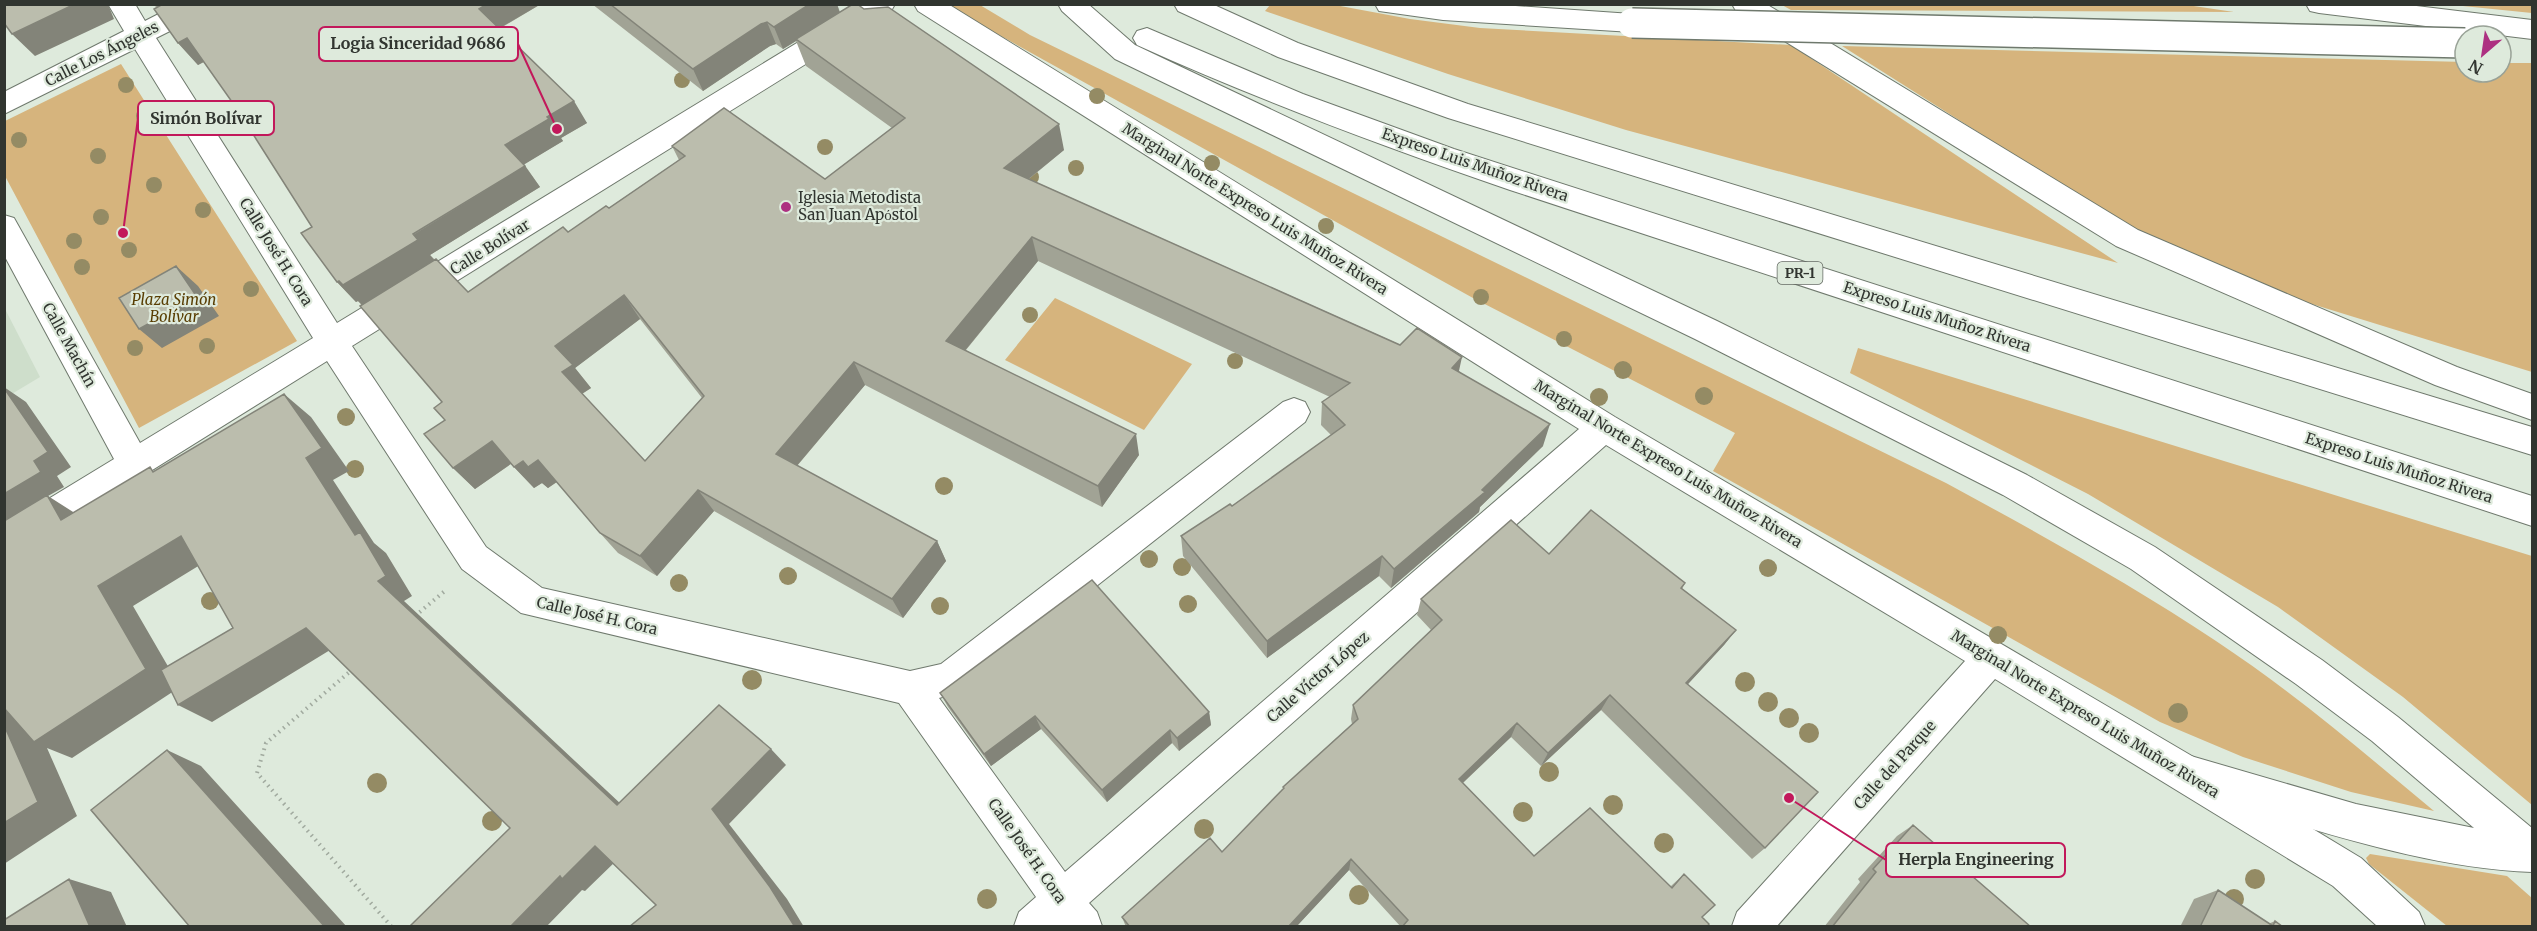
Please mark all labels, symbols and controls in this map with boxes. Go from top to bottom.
street label: Calle Los Ángeles [41,16,162,90]
north arrow [2453,24,2513,84]
callout: Logia Sinceridad 9686 [319,27,518,61]
text: Logia Sinceridad 9686 [330,33,506,53]
text: N [2465,55,2486,79]
callout: Simón Bolívar [138,101,274,135]
text: Simón Bolívar [150,108,263,128]
street label: Marginal Norte Expreso Luis Muñoz Rivera [1119,118,1392,299]
street label: Expreso Luis Muñoz Rivera [1379,124,1571,205]
place label: Iglesia Metodista San Juan Apόstol [798,188,921,224]
street label: Calle José H. Cora [236,194,317,309]
marker: Iglesia Metodista San Juan Apόstol [779,200,793,214]
street label: Calle Bolívar [446,214,533,279]
road number: PR-1 [1778,262,1822,284]
street label: Expreso Luis Muñoz Rivera [1841,277,2033,356]
park label: Plaza Simón Bolívar [132,290,216,326]
street label: Calle Machín [38,299,100,390]
street label: Marginal Norte Expreso Luis Muñoz Rivera [1531,376,1806,551]
street label: Expreso Luis Muñoz Rivera [2303,428,2495,507]
street label: Calle José H. Cora [535,592,659,639]
street label: Marginal Norte Expreso Luis Muñoz Rivera [1948,626,2223,801]
street label: Calle Víctor López [1263,627,1373,726]
street label: Calle del Parque [1850,716,1940,813]
street label: Calle José H. Cora [984,795,1071,907]
callout: Herpla Engineering [1886,843,2065,877]
text: Herpla Engineering [1898,849,2054,869]

